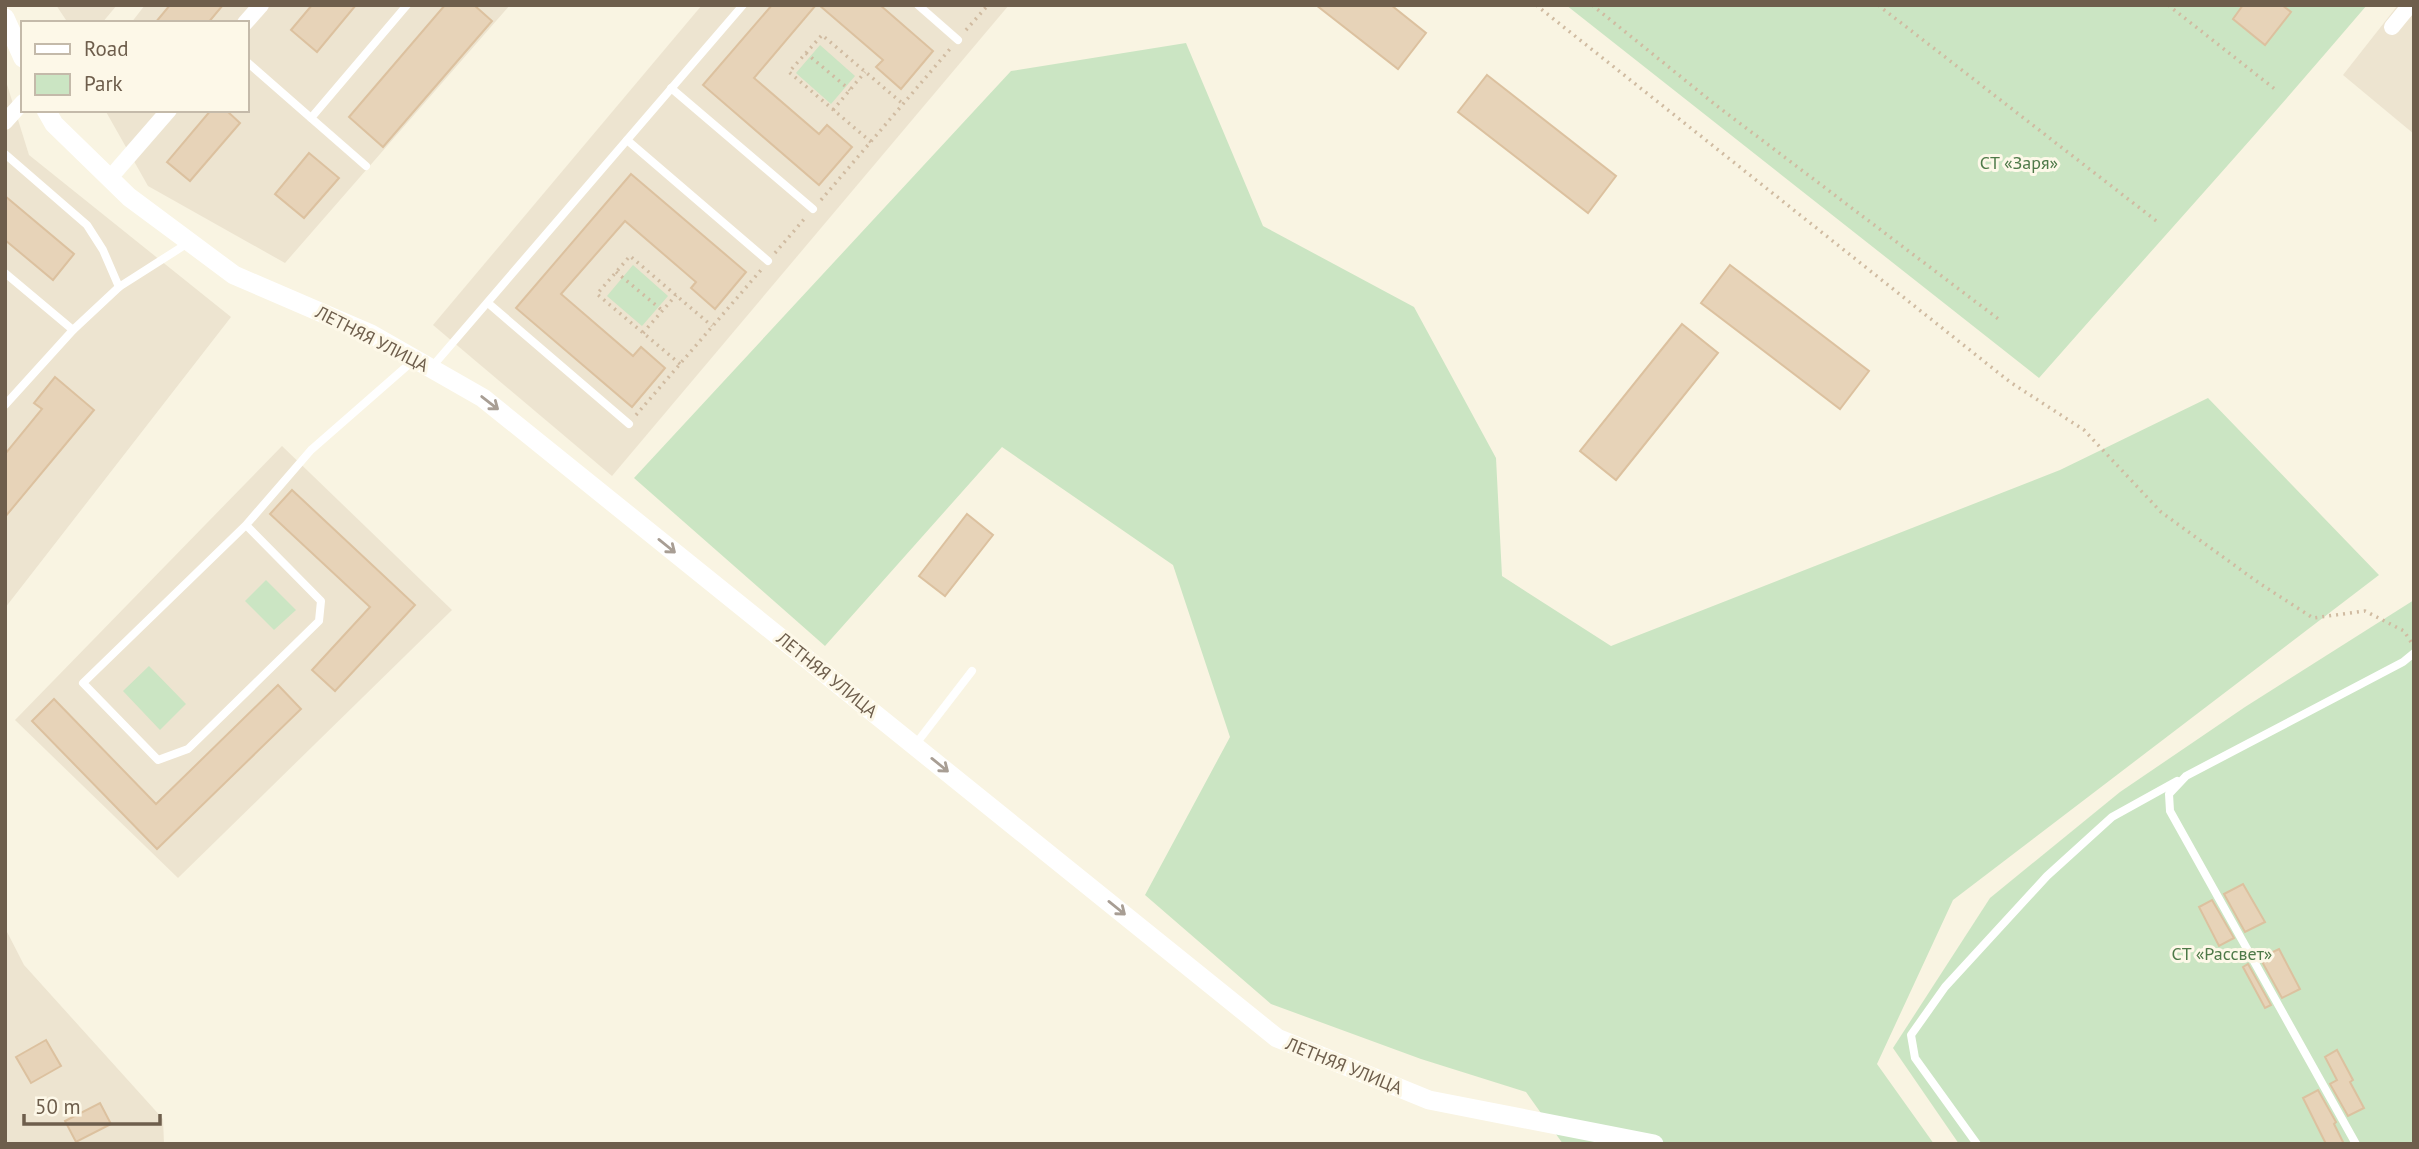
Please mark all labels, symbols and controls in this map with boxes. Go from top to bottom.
legend [21,21,248,112]
text: Road [84,35,128,62]
text: Park [84,70,123,97]
park label: СТ «Заря» [1980,151,2058,174]
street label: ЛЕТНЯЯ УЛИЦА [311,300,433,377]
one-way arrow [480,396,498,411]
one-way arrow [658,538,676,553]
street label: ЛЕТНЯЯ УЛИЦА [771,626,883,723]
one-way arrow [930,758,948,773]
one-way arrow [1107,901,1125,916]
park label: СТ «Рассвет» [2172,942,2272,965]
street label: ЛЕТНЯЯ УЛИЦА [1282,1031,1406,1100]
scale bar [24,1082,161,1126]
text: 50 m [35,1093,81,1120]

